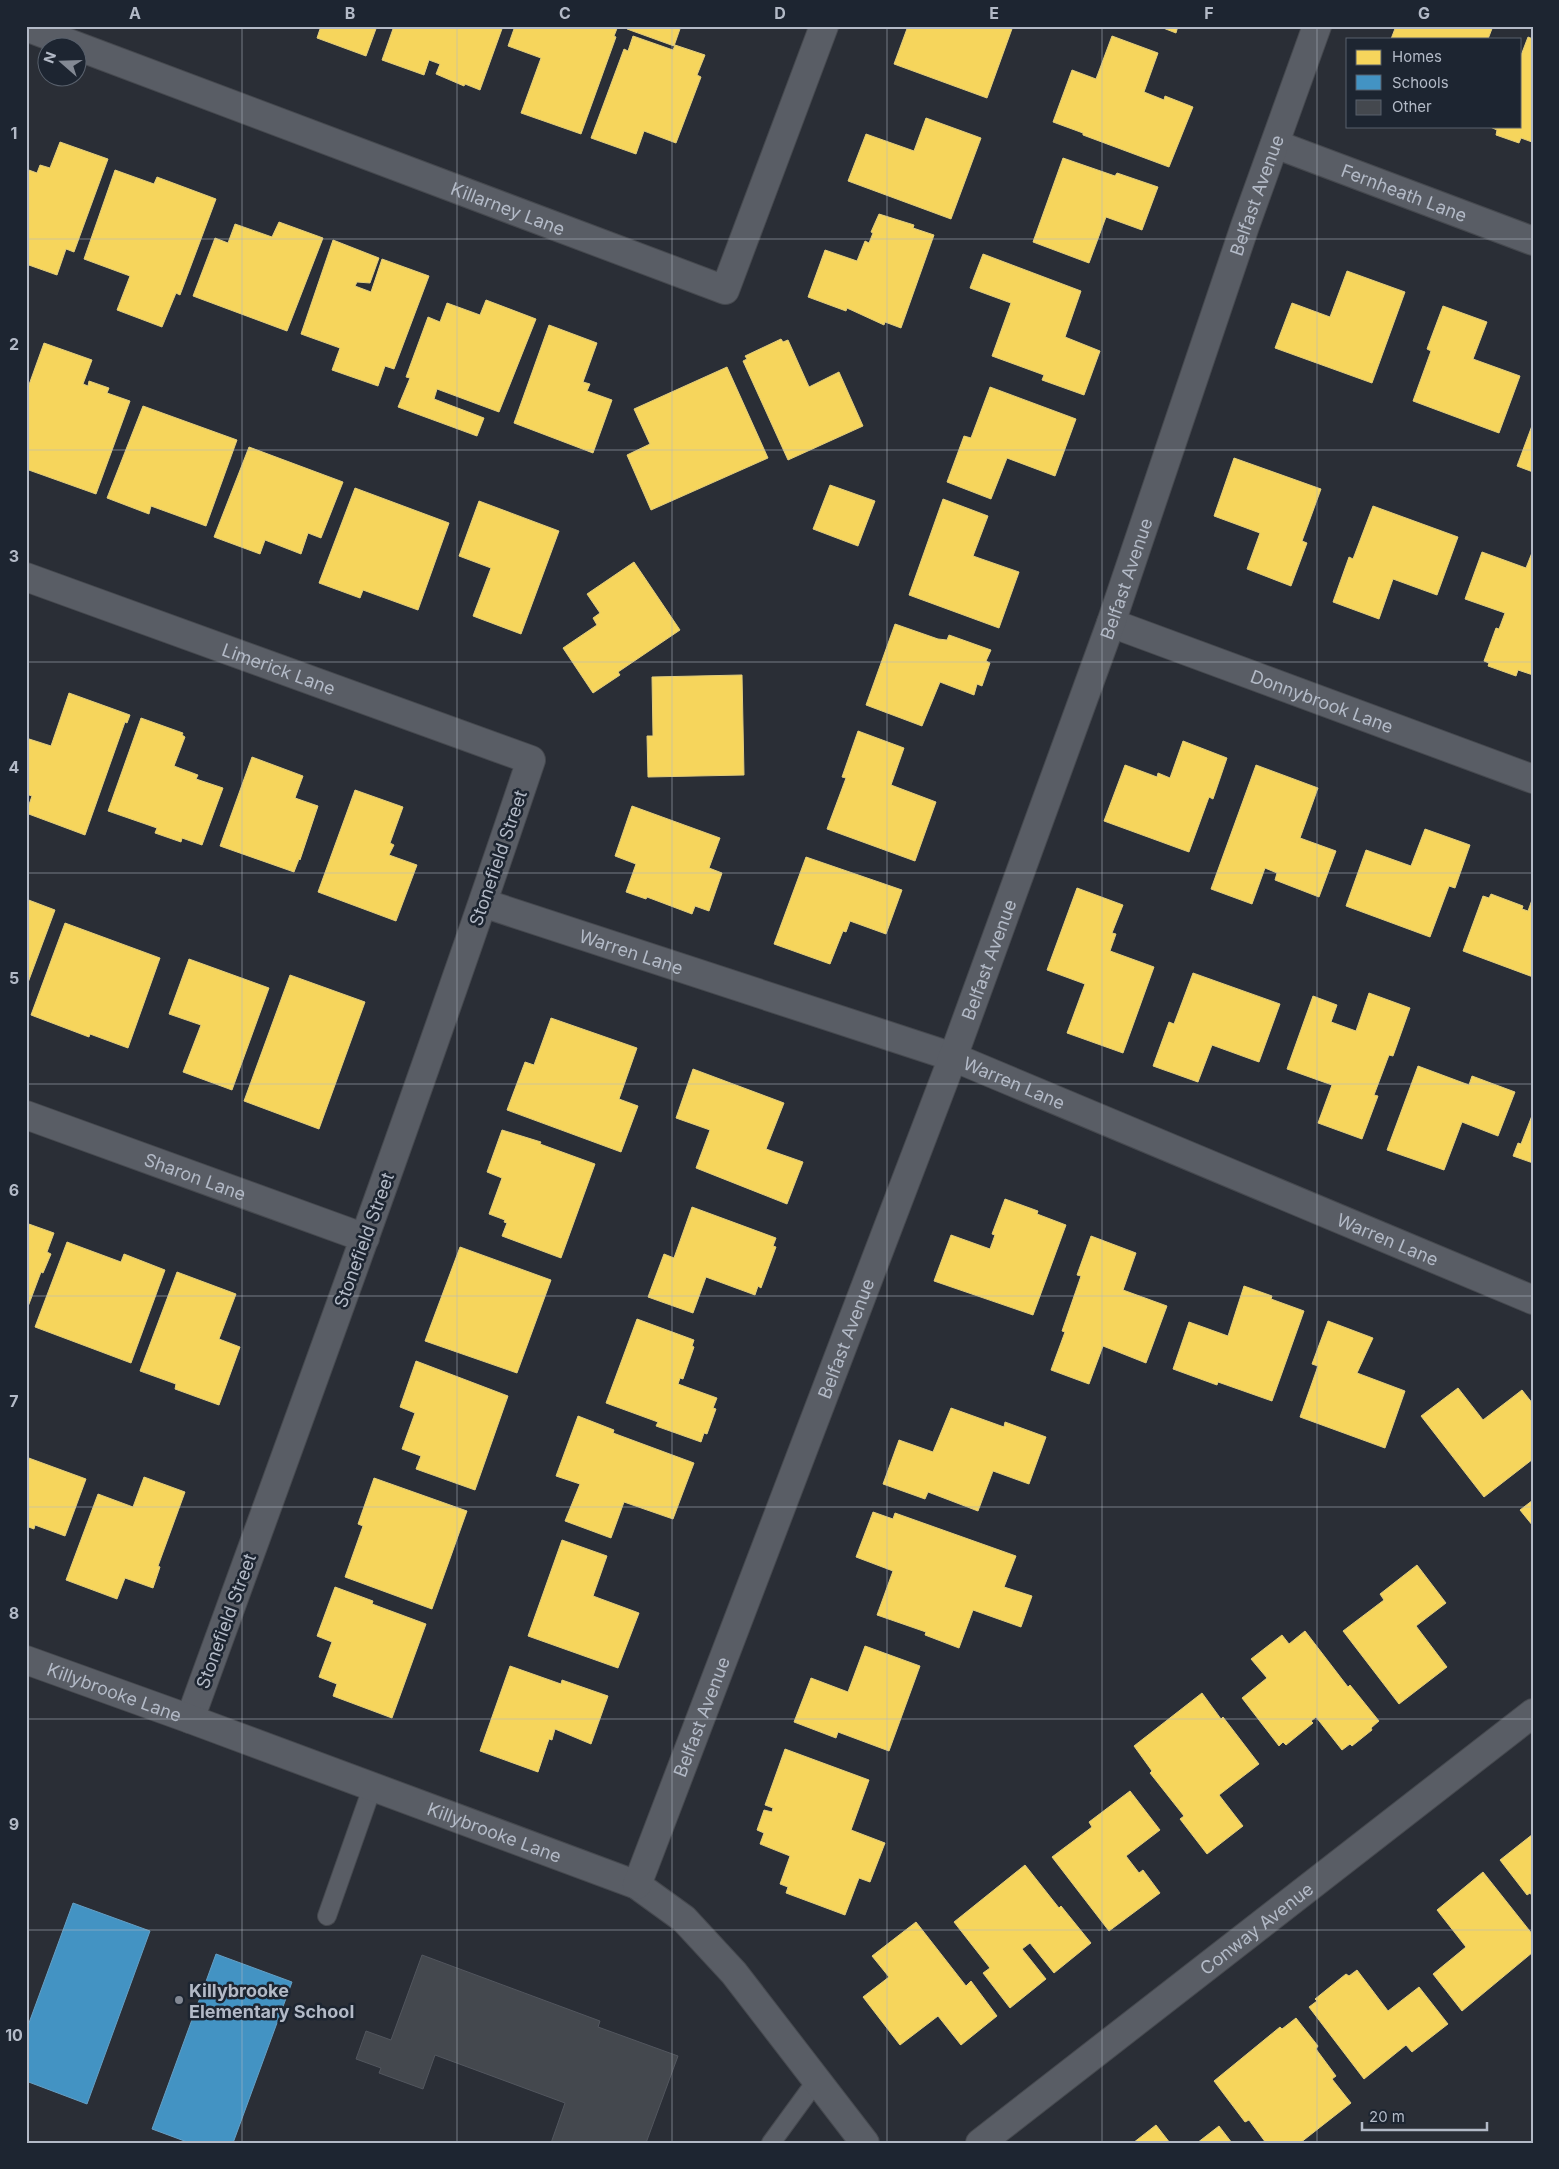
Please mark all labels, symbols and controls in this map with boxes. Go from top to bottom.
text: A [129,3,141,23]
text: B [345,3,355,23]
text: C [559,3,571,23]
text: D [774,3,786,23]
text: E [989,3,999,23]
text: F [1204,3,1214,23]
text: G [1418,3,1430,23]
north arrow [38,38,88,88]
legend [1346,38,1522,128]
text: Homes [1392,47,1442,66]
text: N [40,49,59,65]
text: Schools [1392,73,1449,92]
text: Other [1392,97,1432,116]
text: 1 [11,123,17,143]
street label: Belfast Avenue [1225,132,1288,258]
street label: Fernheath Lane [1338,159,1470,226]
street label: Killarney Lane [448,177,568,239]
text: 2 [9,334,19,354]
street label: Belfast Avenue [1095,515,1156,642]
text: 3 [9,546,19,566]
street label: Limerick Lane [219,639,338,699]
street label: Donnybrook Lane [1248,665,1396,737]
text: 4 [9,757,20,777]
street label: Stonefield Street [465,787,531,929]
street label: Belfast Avenue [957,896,1020,1023]
street label: Warren Lane [577,925,686,978]
text: 5 [9,968,19,988]
street label: Warren Lane [960,1052,1068,1113]
street label: Sharon Lane [141,1148,249,1204]
street label: Stonefield Street [330,1170,398,1310]
text: 6 [9,1180,19,1200]
street label: Warren Lane [1334,1209,1442,1270]
street label: Belfast Avenue [813,1275,878,1401]
text: 7 [9,1391,19,1411]
street label: Stonefield Street [192,1551,260,1691]
text: 8 [9,1603,19,1623]
street label: Belfast Avenue [669,1654,734,1780]
street label: Killybrooke Lane [44,1658,185,1726]
street label: Killybrooke Lane [424,1798,564,1866]
text: 9 [9,1814,19,1834]
street label: Conway Avenue [1196,1878,1317,1979]
place label: Killybrooke Elementary School [189,1980,354,2022]
marker: Killybrooke Elementary School [173,1994,185,2006]
text: 10 [5,2025,23,2045]
scale bar [1362,2099,1486,2131]
text: 20 m [1369,2107,1405,2126]

